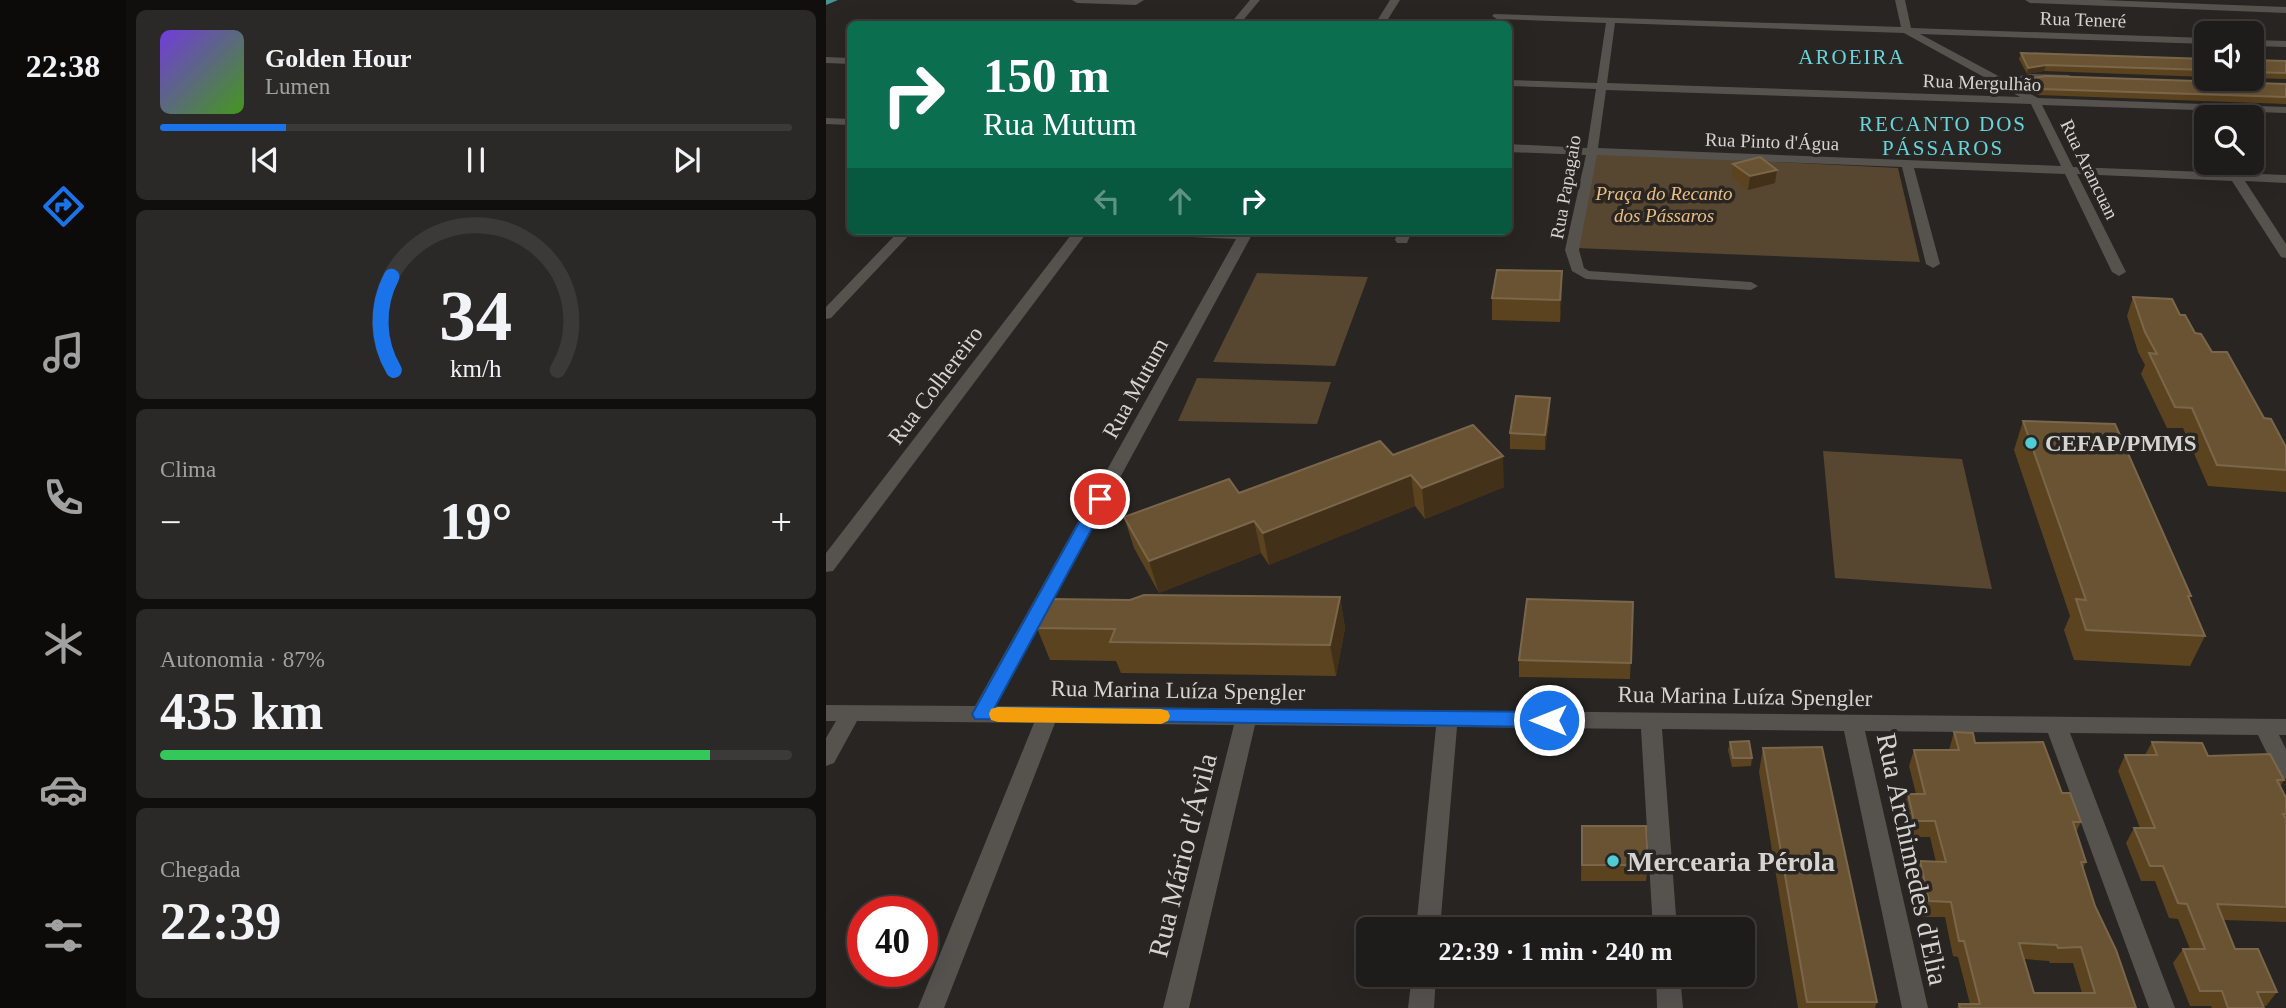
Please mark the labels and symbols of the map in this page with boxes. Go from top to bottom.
street label: Rua Teneré [2039,7,2127,32]
district label: AROEIRA [1798,45,1906,69]
street label: Rua Mergulhão [1922,70,2042,95]
district label: RECANTO DOS PÁSSAROS [1859,112,2027,160]
street label: Rua Arancuan [2056,116,2123,223]
street label: Rua Pinto d'Água [1705,129,1840,154]
street label: Rua Papagaio [1546,134,1585,241]
park label: Praça do Recanto dos Pássaros [1594,183,1733,226]
street label: Rua Colhereiro [883,321,988,449]
street label: Rua Mutum [1098,334,1173,443]
place label: CEFAP/PMMS [2045,431,2197,456]
marker: CEFAP/PMMS [2023,435,2039,451]
pin [1070,469,1130,529]
street label: Rua Marina Luíza Spengler [1050,676,1306,705]
street label: Rua Marina Luíza Spengler [1617,682,1873,711]
position arrow [1512,683,1586,757]
street label: Rua Archimedes d'Elia [1871,730,1955,989]
street label: Rua Mário d'Ávila [1142,750,1223,960]
place label: Mercearia Pérola [1627,846,1835,877]
marker: Mercearia Pérola [1605,853,1621,869]
speed limit sign: 40 [847,896,938,987]

